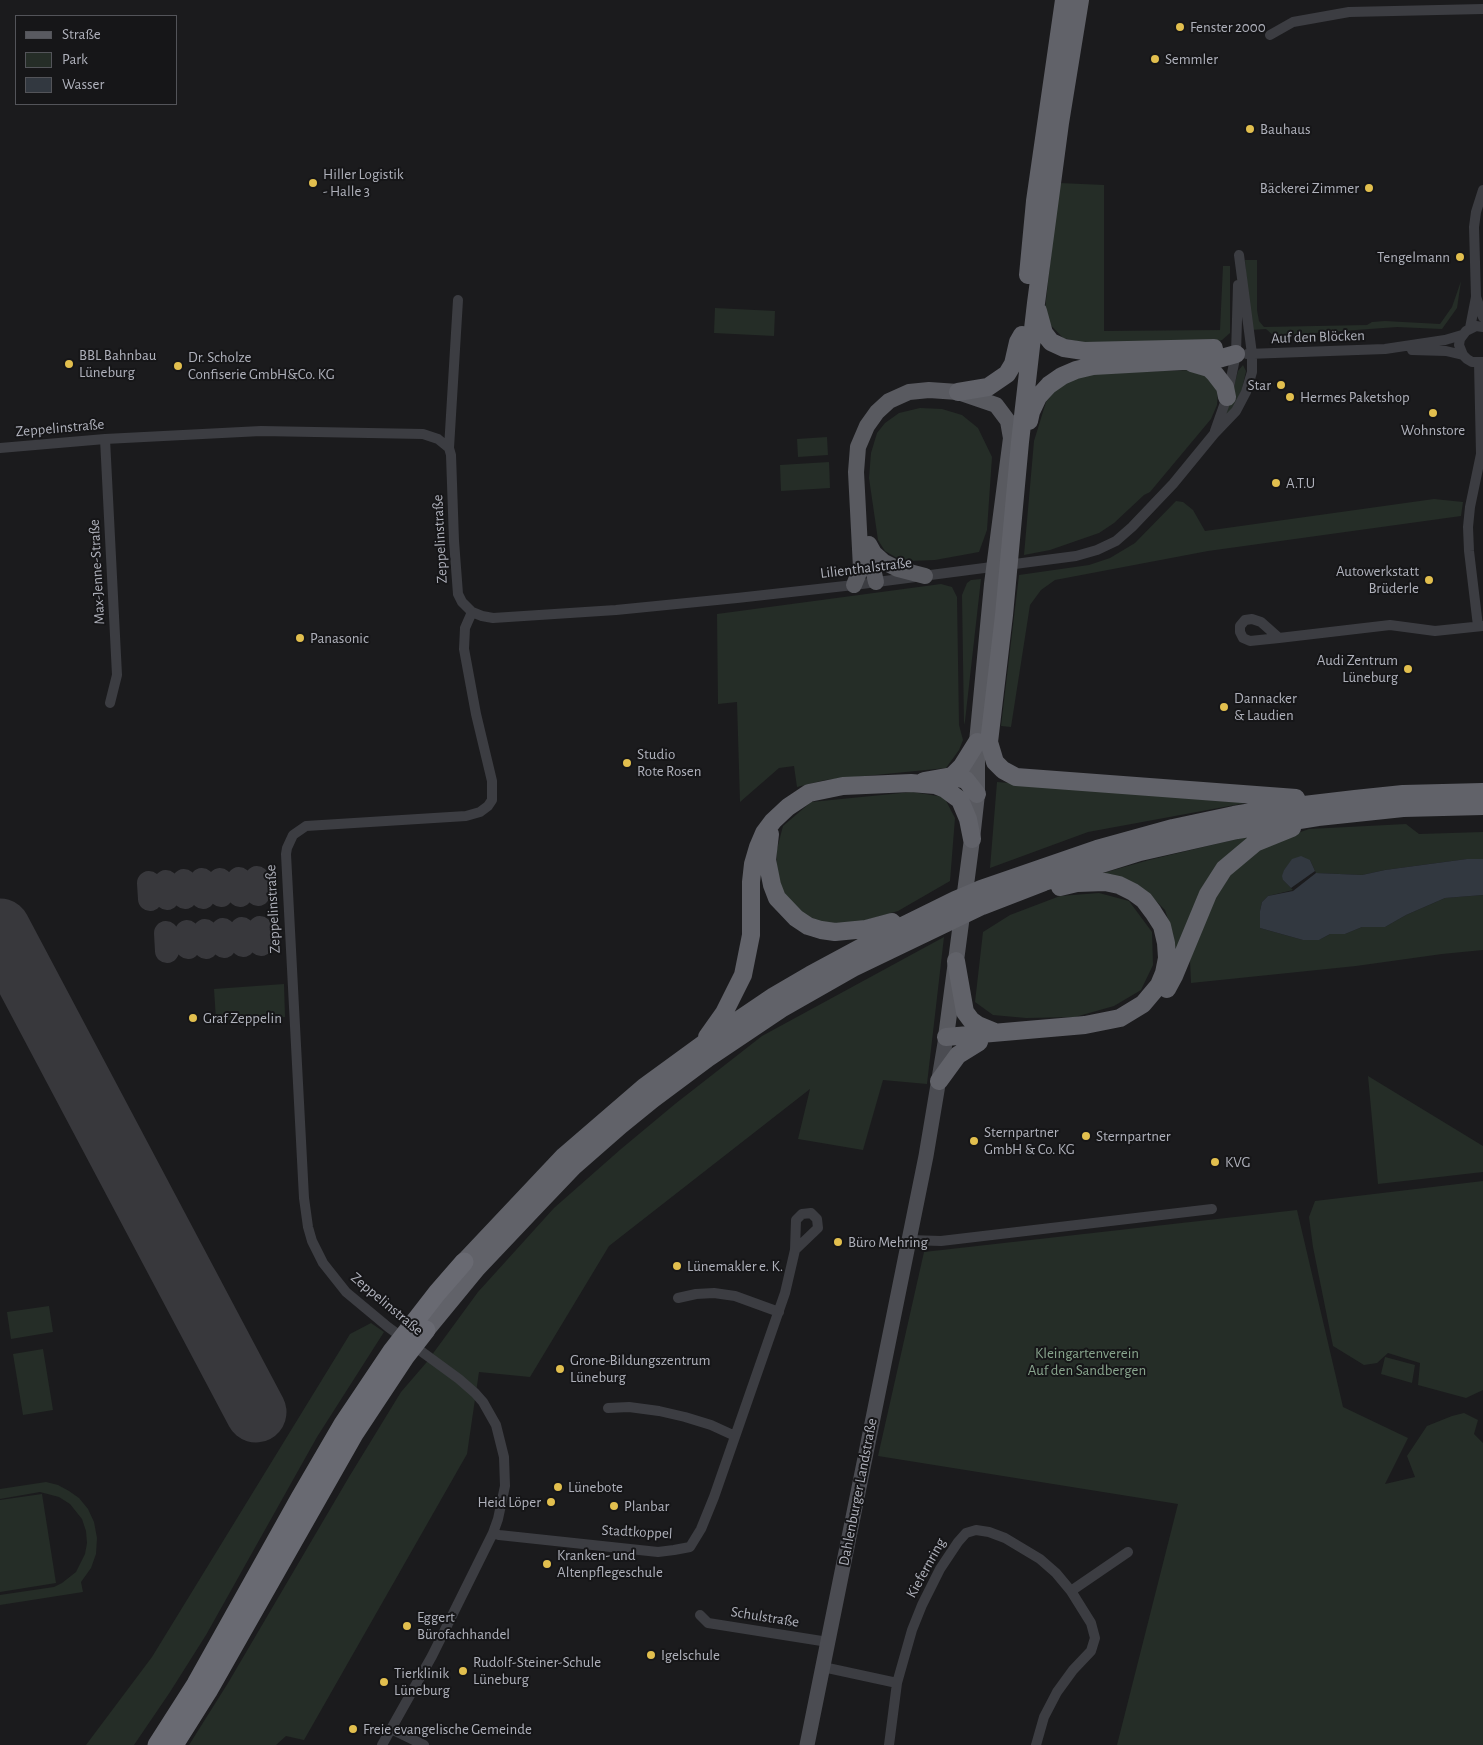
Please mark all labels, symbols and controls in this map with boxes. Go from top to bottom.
legend [15,15,178,105]
place label: Fenster 2000 [1190,18,1266,36]
marker: Fenster 2000 [1174,21,1186,33]
text: Straße [62,27,101,42]
place label: Semmler [1165,50,1218,68]
text: Park [62,52,88,67]
marker: Semmler [1149,53,1161,65]
text: Wasser [62,77,104,92]
place label: Bauhaus [1260,120,1311,138]
marker: Bauhaus [1244,123,1256,135]
place label: Hiller Logistik - Halle 3 [323,165,404,200]
marker: Hiller Logistik - Halle 3 [307,177,319,189]
place label: Bäckerei Zimmer [1260,179,1359,197]
marker: Bäckerei Zimmer [1363,182,1375,194]
place label: Tengelmann [1377,248,1450,266]
marker: Tengelmann [1454,251,1466,263]
street label: Auf den Blöcken [1271,326,1365,348]
place label: BBL Bahnbau Lüneburg [79,346,156,381]
place label: Dr. Scholze Confiserie GmbH&Co. KG [188,348,335,383]
marker: BBL Bahnbau Lüneburg [63,358,75,370]
marker: Dr. Scholze Confiserie GmbH&Co. KG [172,360,184,372]
place label: Star [1248,376,1271,394]
marker: Star [1275,379,1287,391]
place label: Hermes Paketshop [1300,388,1410,406]
marker: Hermes Paketshop [1284,391,1296,403]
marker: Wohnstore [1427,407,1439,419]
street label: Zeppelinstraße [15,415,105,441]
place label: Wohnstore [1401,421,1465,439]
place label: A.T.U [1286,474,1315,492]
marker: A.T.U [1270,477,1282,489]
street label: Zeppelinstraße [429,494,451,584]
street label: Max-Jenne-Straße [85,519,109,625]
street label: Lilienthalstraße [819,553,913,583]
place label: Autowerkstatt Brüderle [1336,562,1419,597]
marker: Autowerkstatt Brüderle [1423,574,1435,586]
place label: Panasonic [310,629,369,647]
marker: Panasonic [294,632,306,644]
place label: Audi Zentrum Lüneburg [1317,651,1398,686]
marker: Audi Zentrum Lüneburg [1402,663,1414,675]
place label: Dannacker & Laudien [1234,689,1297,724]
marker: Dannacker & Laudien [1218,701,1230,713]
place label: Studio Rote Rosen [637,745,701,780]
marker: Studio Rote Rosen [621,757,633,769]
street label: Zeppelinstraße [262,864,284,954]
place label: Graf Zeppelin [203,1009,282,1027]
marker: Graf Zeppelin [187,1012,199,1024]
place label: Sternpartner GmbH & Co. KG [984,1123,1075,1158]
place label: Sternpartner [1096,1127,1171,1145]
marker: Sternpartner [1080,1130,1092,1142]
marker: Sternpartner GmbH & Co. KG [968,1135,980,1147]
place label: KVG [1225,1153,1250,1171]
marker: KVG [1209,1156,1221,1168]
place label: Büro Mehring [848,1233,928,1251]
marker: Büro Mehring [832,1236,844,1248]
place label: Lünemakler e. K. [687,1257,783,1275]
marker: Lünemakler e. K. [671,1260,683,1272]
street label: Zeppelinstraße [347,1269,427,1339]
park label: Kleingartenverein Auf den Sandbergen [1028,1344,1146,1379]
place label: Grone-Bildungszentrum Lüneburg [570,1351,711,1386]
marker: Grone-Bildungszentrum Lüneburg [554,1363,566,1375]
street label: Dahlenburger Landstraße [835,1417,881,1567]
place label: Lünebote [568,1478,623,1496]
marker: Lünebote [552,1481,564,1493]
place label: Heid Löper [477,1493,541,1511]
marker: Heid Löper [545,1496,557,1508]
place label: Planbar [624,1497,669,1515]
marker: Planbar [608,1500,620,1512]
street label: Stadtkoppel [601,1521,673,1543]
street label: Kiefernring [902,1535,950,1601]
place label: Kranken- und Altenpflegeschule [557,1546,663,1581]
marker: Kranken- und Altenpflegeschule [541,1558,553,1570]
street label: Schulstraße [730,1603,800,1631]
place label: Eggert Bürofachhandel [417,1608,510,1643]
marker: Eggert Bürofachhandel [401,1620,413,1632]
place label: Igelschule [661,1646,720,1664]
marker: Igelschule [645,1649,657,1661]
place label: Rudolf-Steiner-Schule Lüneburg [473,1653,601,1688]
place label: Tierklinik Lüneburg [394,1664,450,1699]
marker: Rudolf-Steiner-Schule Lüneburg [457,1665,469,1677]
marker: Tierklinik Lüneburg [378,1676,390,1688]
place label: Freie evangelische Gemeinde [363,1720,532,1738]
marker: Freie evangelische Gemeinde [347,1723,359,1735]

